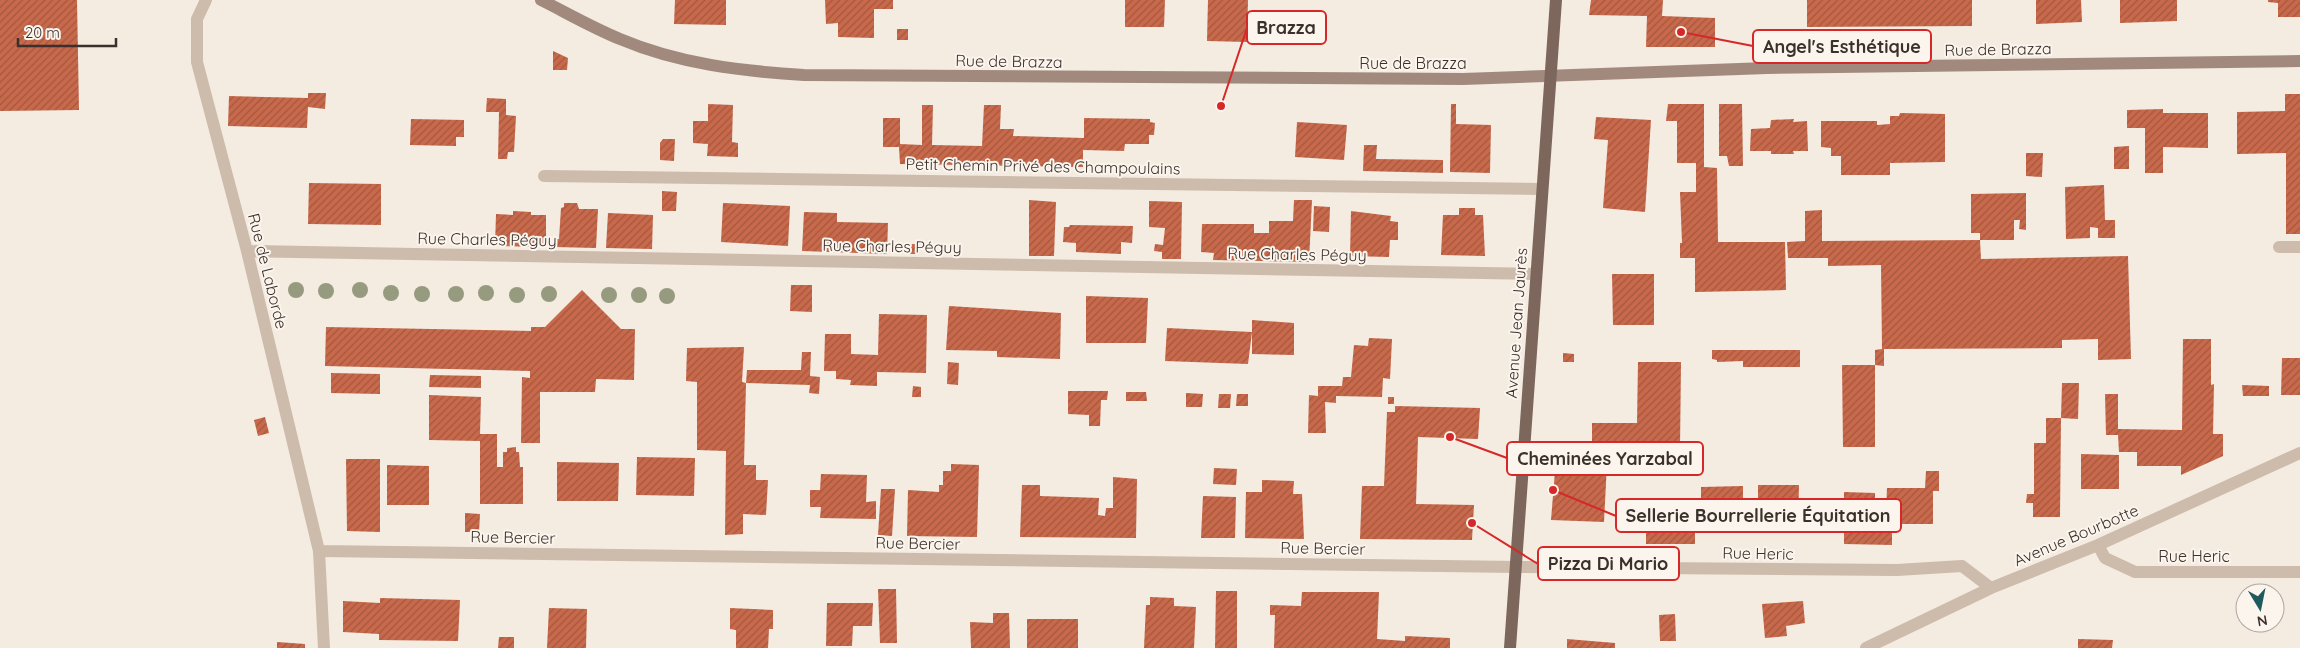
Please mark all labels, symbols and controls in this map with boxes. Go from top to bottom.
callout: Brazza [1247,11,1326,44]
scale bar [18,15,115,47]
text: Brazza [1256,16,1316,39]
text: 20 m [25,23,60,42]
callout: Angel's Esthétique [1753,30,1931,63]
text: Angel's Esthétique [1763,35,1921,58]
street label: Rue de Brazza [1944,38,2052,60]
street label: Rue de Brazza [955,50,1063,72]
street label: Rue de Brazza [1359,53,1467,73]
street label: Petit Chemin Privé des Champoulains [906,154,1180,178]
street label: Rue de Laborde [244,211,292,331]
street label: Rue Charles Péguy [417,228,557,250]
street label: Rue Charles Péguy [822,235,962,257]
street label: Rue Charles Péguy [1227,243,1367,265]
street label: Avenue Jean Jaurès [1501,247,1531,399]
callout: Cheminées Yarzabal [1507,442,1703,475]
text: Cheminées Yarzabal [1517,447,1693,470]
callout: Sellerie Bourrellerie Équitation [1616,499,1901,532]
street label: Avenue Bourbotte [2011,500,2141,570]
text: Sellerie Bourrellerie Équitation [1625,504,1891,527]
street label: Rue Bercier [470,526,556,548]
street label: Rue Bercier [875,532,961,554]
street label: Rue Bercier [1280,537,1366,559]
street label: Rue Heric [1722,542,1794,564]
street label: Rue Heric [2158,546,2230,566]
callout: Pizza Di Mario [1538,547,1679,580]
text: Pizza Di Mario [1548,552,1668,575]
north arrow [2235,583,2285,633]
text: N [2256,611,2269,631]

